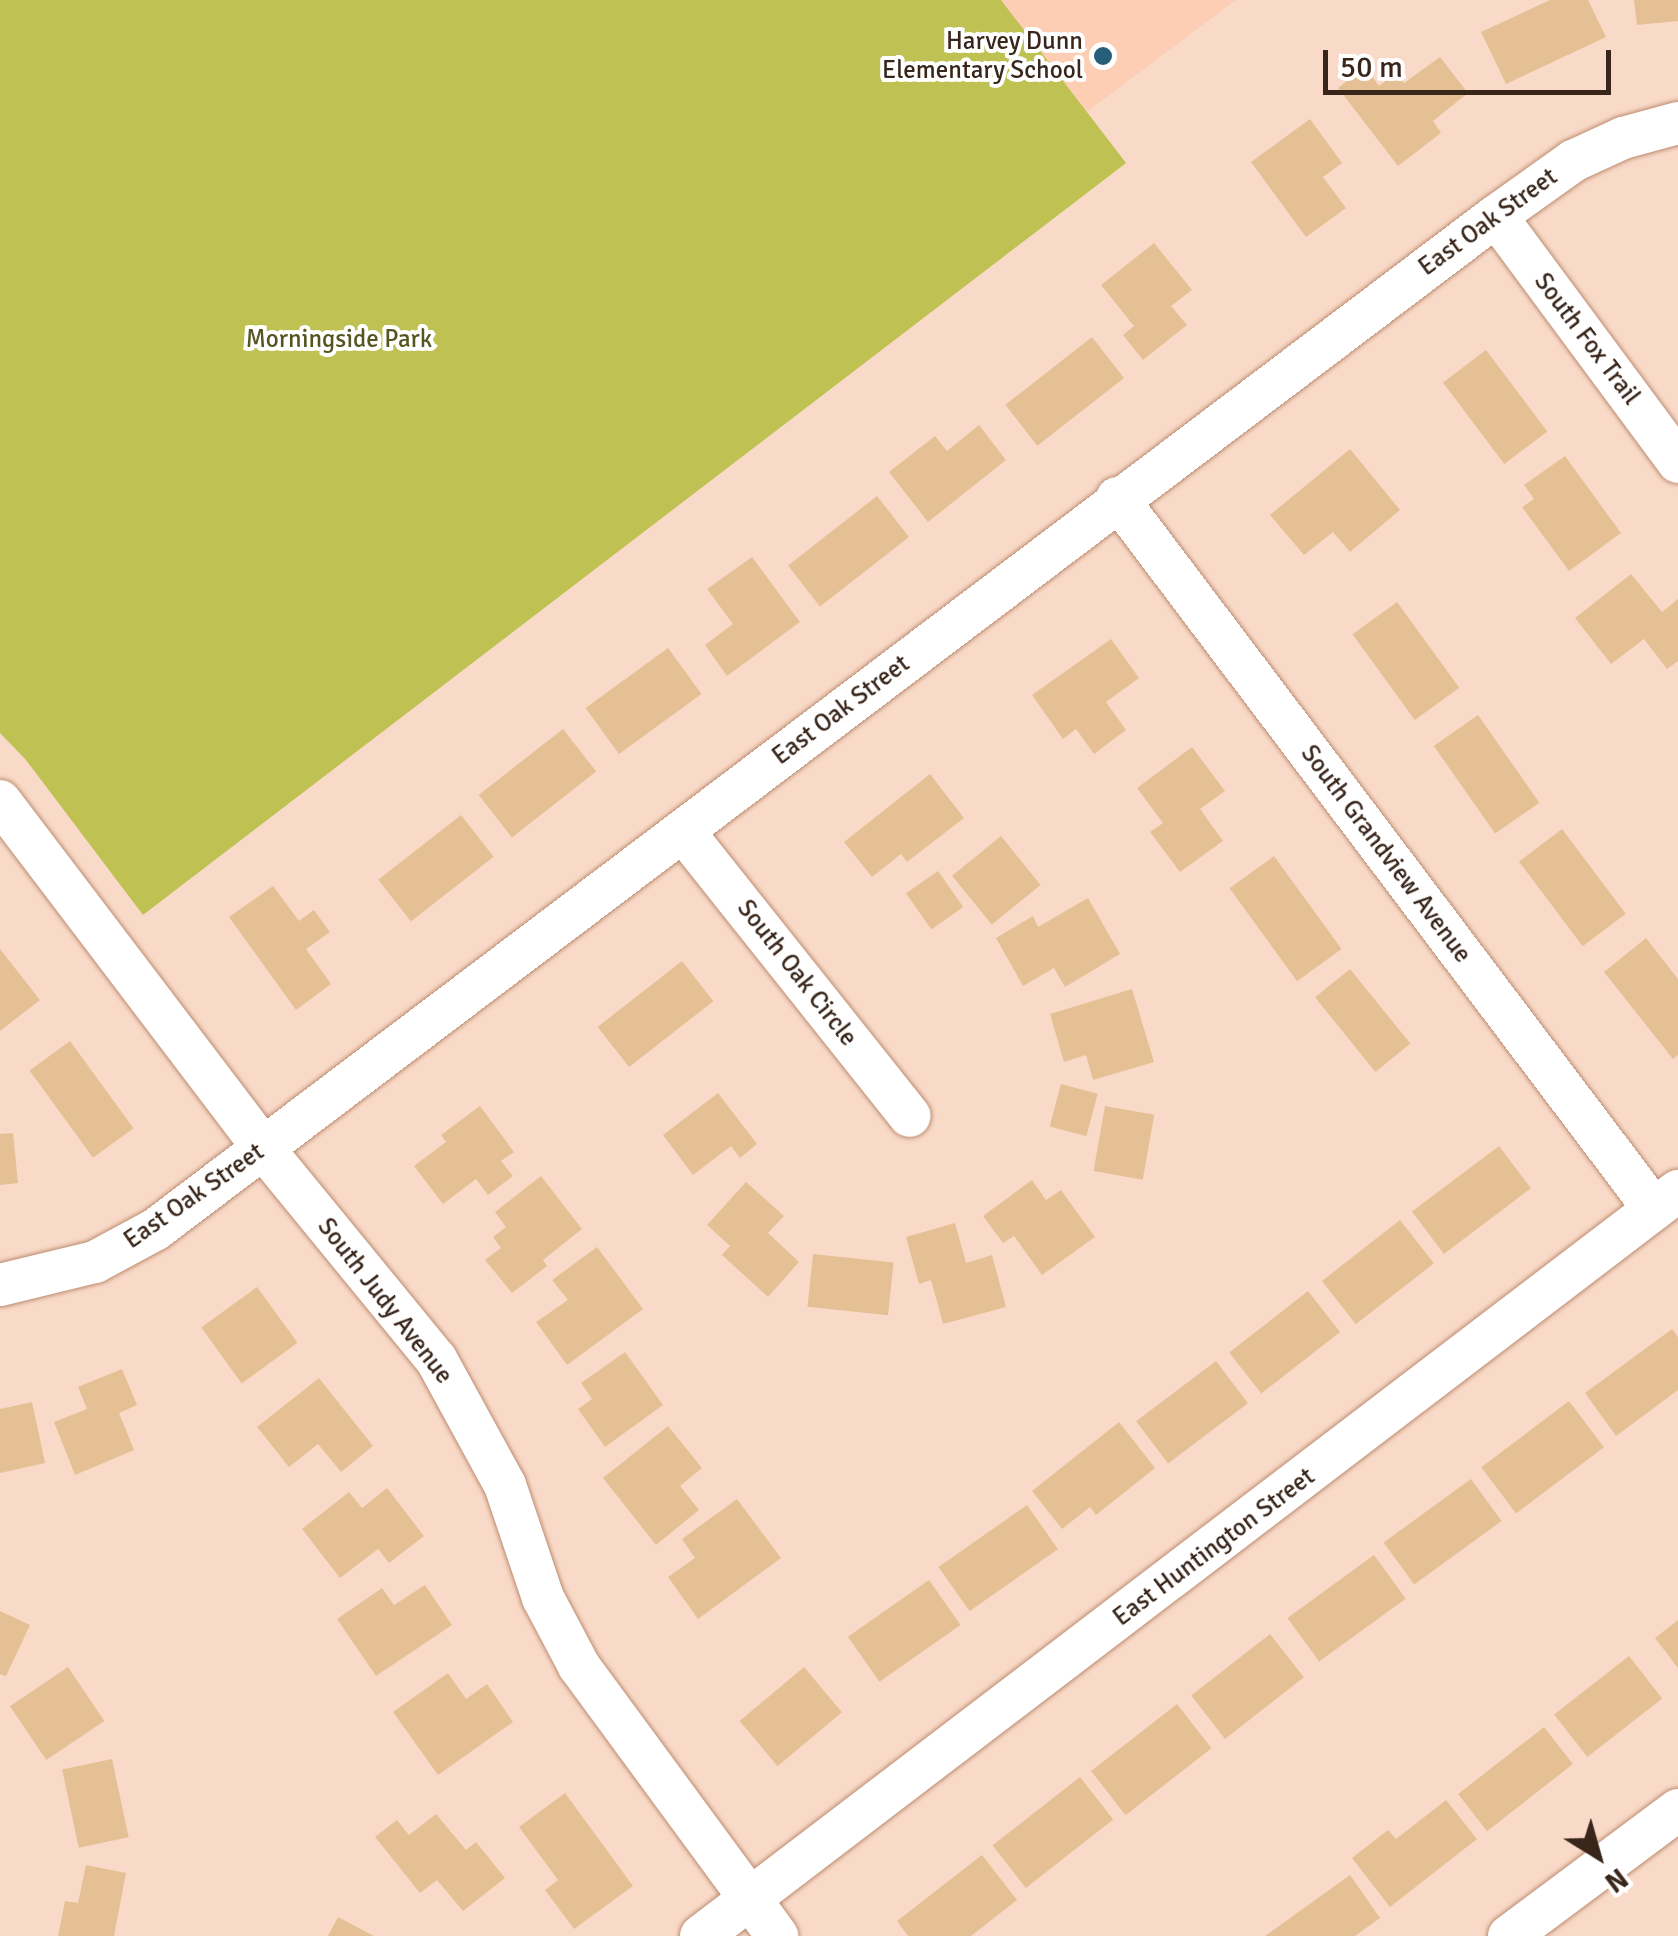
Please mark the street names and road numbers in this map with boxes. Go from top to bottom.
street label: East Oak Street [1413,162,1563,282]
street label: South Fox Trail [1528,267,1646,411]
street label: East Oak Street [767,649,915,771]
street label: South Grandview Avenue [1294,739,1478,969]
street label: South Oak Circle [731,894,863,1052]
street label: East Oak Street [118,1137,270,1255]
street label: South Judy Avenue [311,1212,459,1390]
street label: East Huntington Street [1107,1461,1321,1633]

